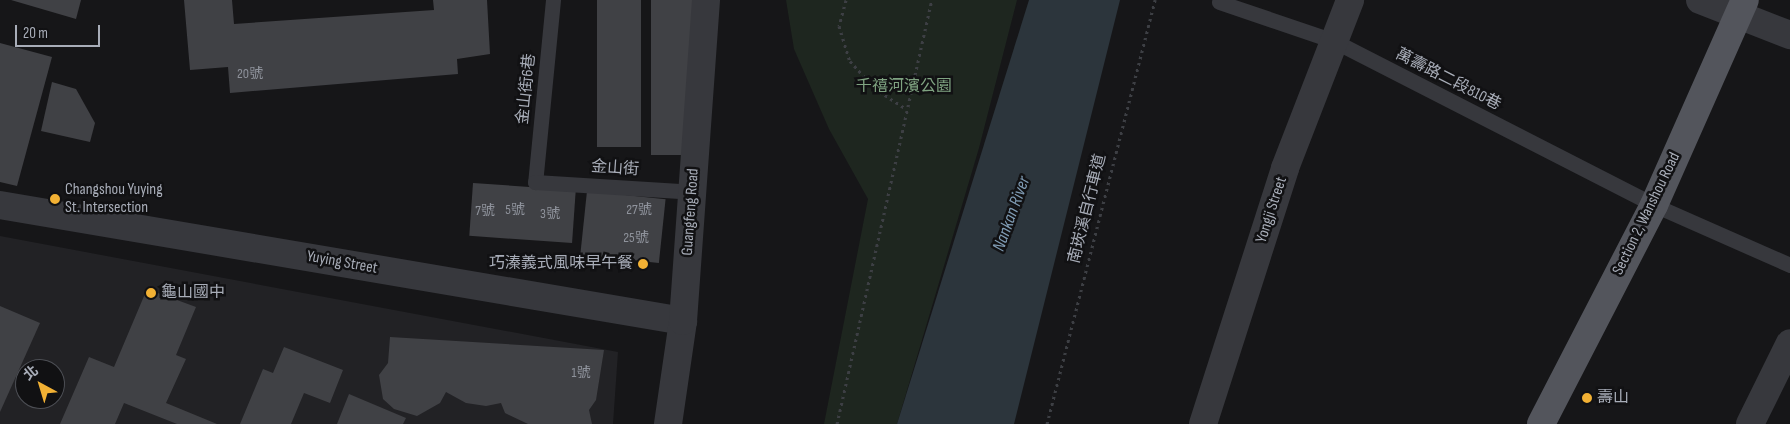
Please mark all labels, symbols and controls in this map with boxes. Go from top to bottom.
scale bar [18,15,102,47]
text: 20 m [23,24,48,43]
street label: 萬壽路二段810巷 [1392,45,1504,115]
street label: 金山街6巷 [514,53,540,125]
house number: 20號 [237,66,263,82]
park label: 千禧河濱公園 [856,77,952,97]
street label: Section 2, Wanshou Road [1609,150,1685,278]
street label: 南崁溪自行車道 [1065,152,1111,266]
street label: 金山街 [590,158,640,180]
street label: Guangfeng Road [678,168,704,256]
water label: Nankan River [989,174,1035,254]
street label: Yongji Street [1252,175,1292,245]
place label: Changshou Yuying St. Intersection [65,180,163,218]
marker: Changshou Yuying St. Intersection [49,193,61,205]
house number: 5號 [505,202,525,218]
house number: 27號 [626,202,652,218]
house number: 7號 [475,203,495,219]
house number: 3號 [540,206,560,222]
house number: 25號 [623,230,649,246]
street label: Yuying Street [305,247,379,279]
place label: 巧溱義式風味早午餐 [489,254,633,274]
marker: 巧溱義式風味早午餐 [637,258,649,270]
place label: 龜山國中 [161,283,225,303]
marker: 龜山國中 [145,287,157,299]
north arrow [15,359,65,409]
text: 北 [20,362,42,384]
house number: 1號 [572,365,590,381]
place label: 壽山 [1597,388,1629,408]
marker: 壽山 [1581,392,1593,404]

